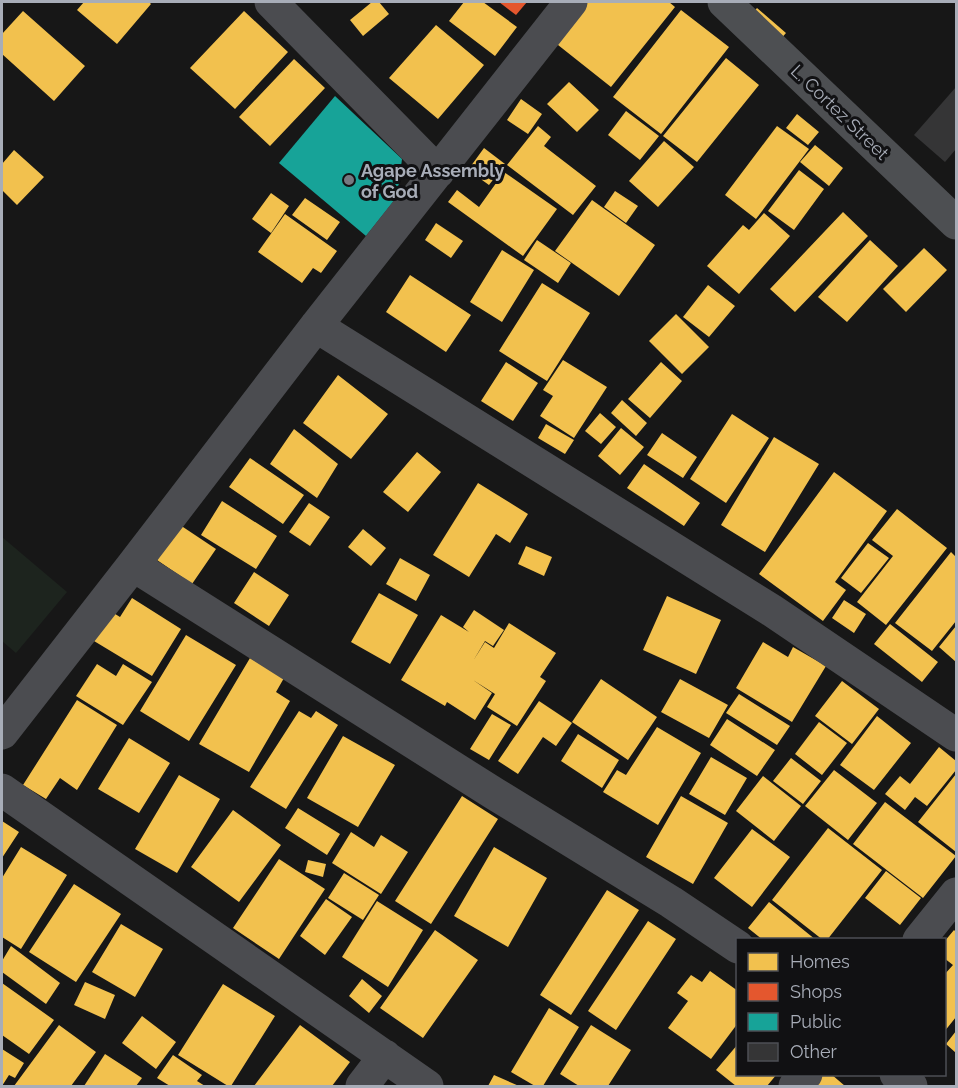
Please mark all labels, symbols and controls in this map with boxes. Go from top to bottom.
street label: L. Cortez Street [787,60,893,164]
place label: Agape Assembly of God [361,160,504,202]
marker: Agape Assembly of God [342,173,356,187]
legend [736,938,946,1076]
text: Homes [790,951,850,972]
text: Shops [790,981,842,1002]
text: Public [790,1011,842,1032]
text: Other [790,1041,838,1062]

